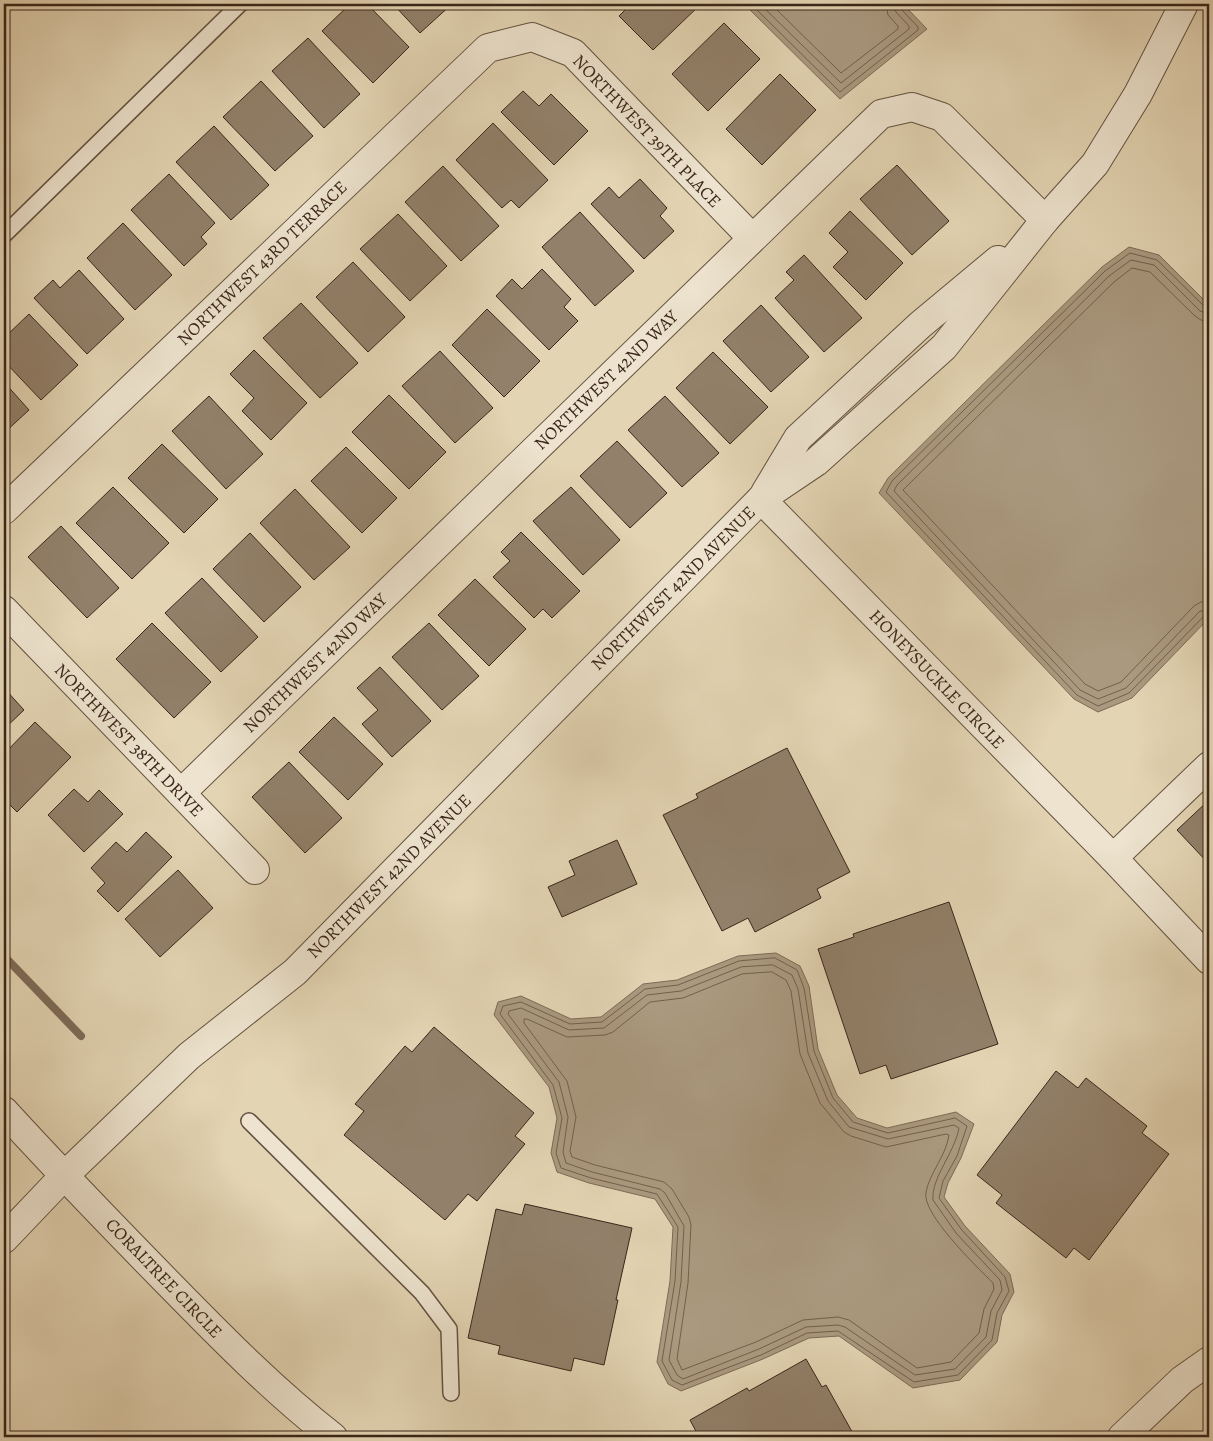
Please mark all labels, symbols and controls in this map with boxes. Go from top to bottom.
street label: NORTHWEST 39TH PLACE [567,49,727,213]
street label: NORTHWEST 43RD TERRACE [172,175,352,351]
street label: NORTHWEST 42ND WAY [529,304,684,455]
street label: NORTHWEST 42ND AVENUE [586,501,760,675]
street label: NORTHWEST 42ND WAY [238,587,393,738]
street label: HONEYSUCKLE CIRCLE [864,604,1010,754]
street label: NORTHWEST 38TH DRIVE [49,658,209,822]
street label: NORTHWEST 42ND AVENUE [302,789,476,963]
street label: CORALTREE CIRCLE [100,1213,228,1343]

